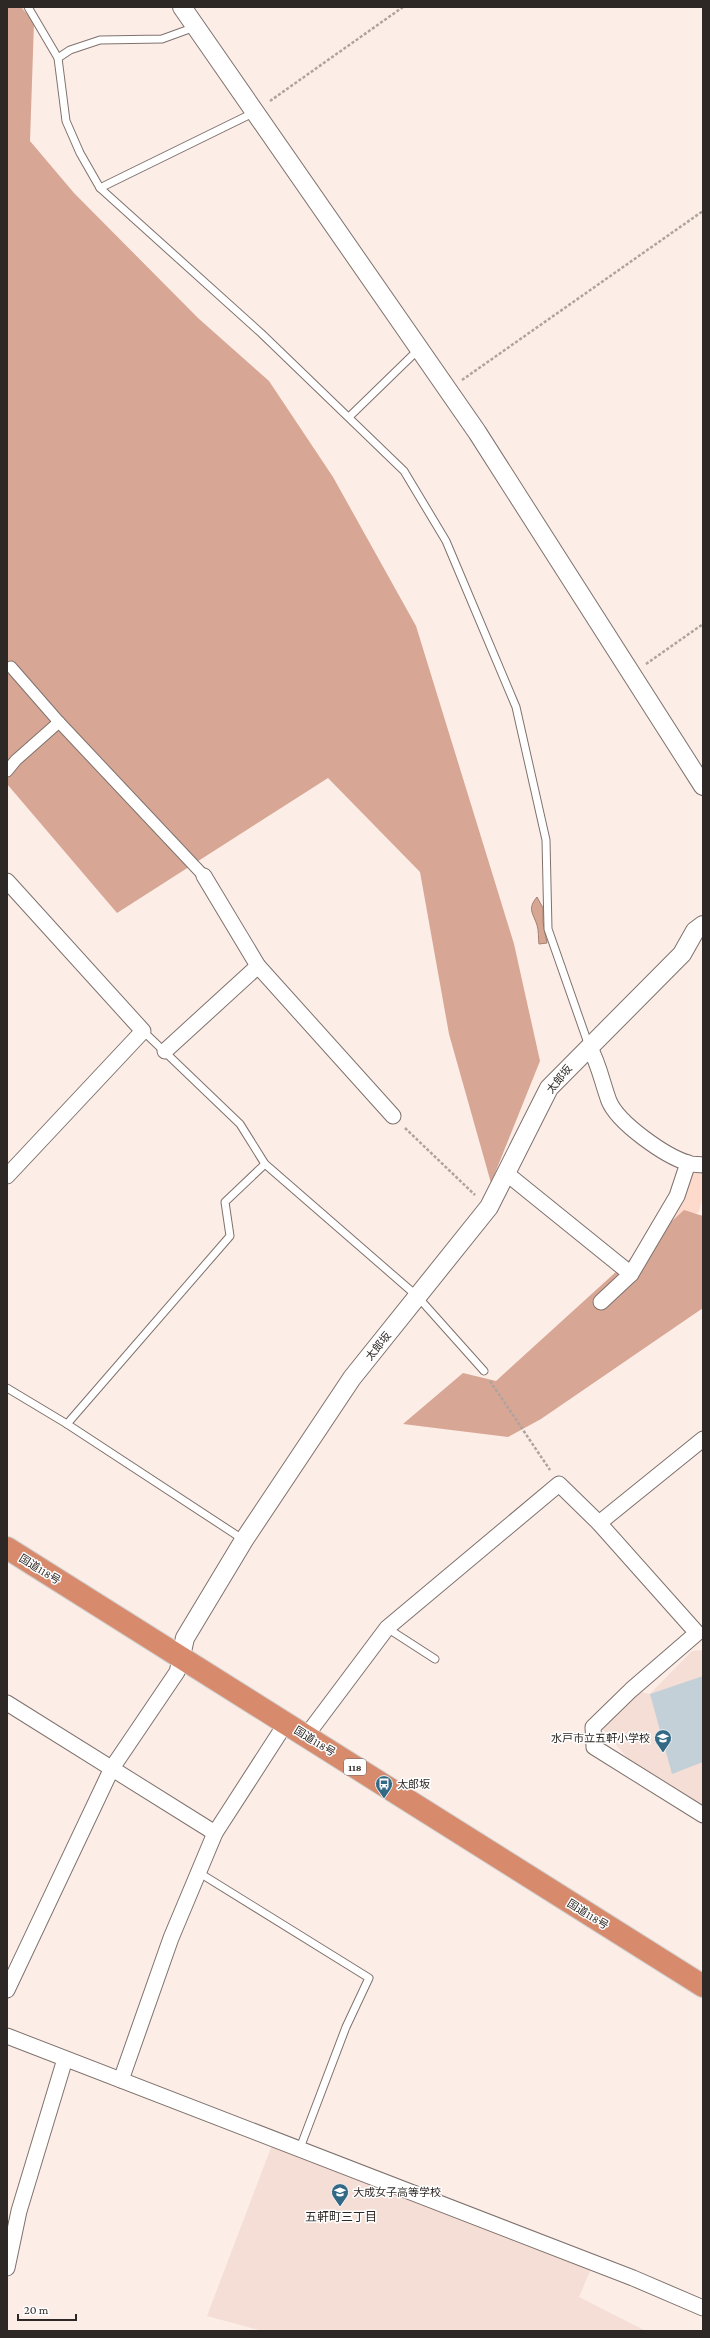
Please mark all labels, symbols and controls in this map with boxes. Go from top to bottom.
street label: 太郎坂 [544,1062,574,1096]
street label: 太郎坂 [363,1329,393,1363]
street label: 国道118号 [17,1552,63,1586]
street label: 国道118号 [292,1724,338,1758]
school or university icon: 水戸市立五軒小学校 [653,1728,673,1753]
place label: 水戸市立五軒小学校 [551,1732,650,1744]
road number: 118 [344,1759,366,1775]
bus stop icon: 太郎坂 [374,1774,394,1799]
place label: 太郎坂 [397,1778,430,1790]
street label: 国道118号 [565,1897,611,1931]
school or university icon: 大成女子高等学校 [330,2182,350,2207]
place label: 大成女子高等学校 [353,2186,441,2198]
district label: 五軒町三丁目 [305,2210,377,2224]
scale bar [18,2296,76,2322]
text: 20 m [24,2303,49,2317]

